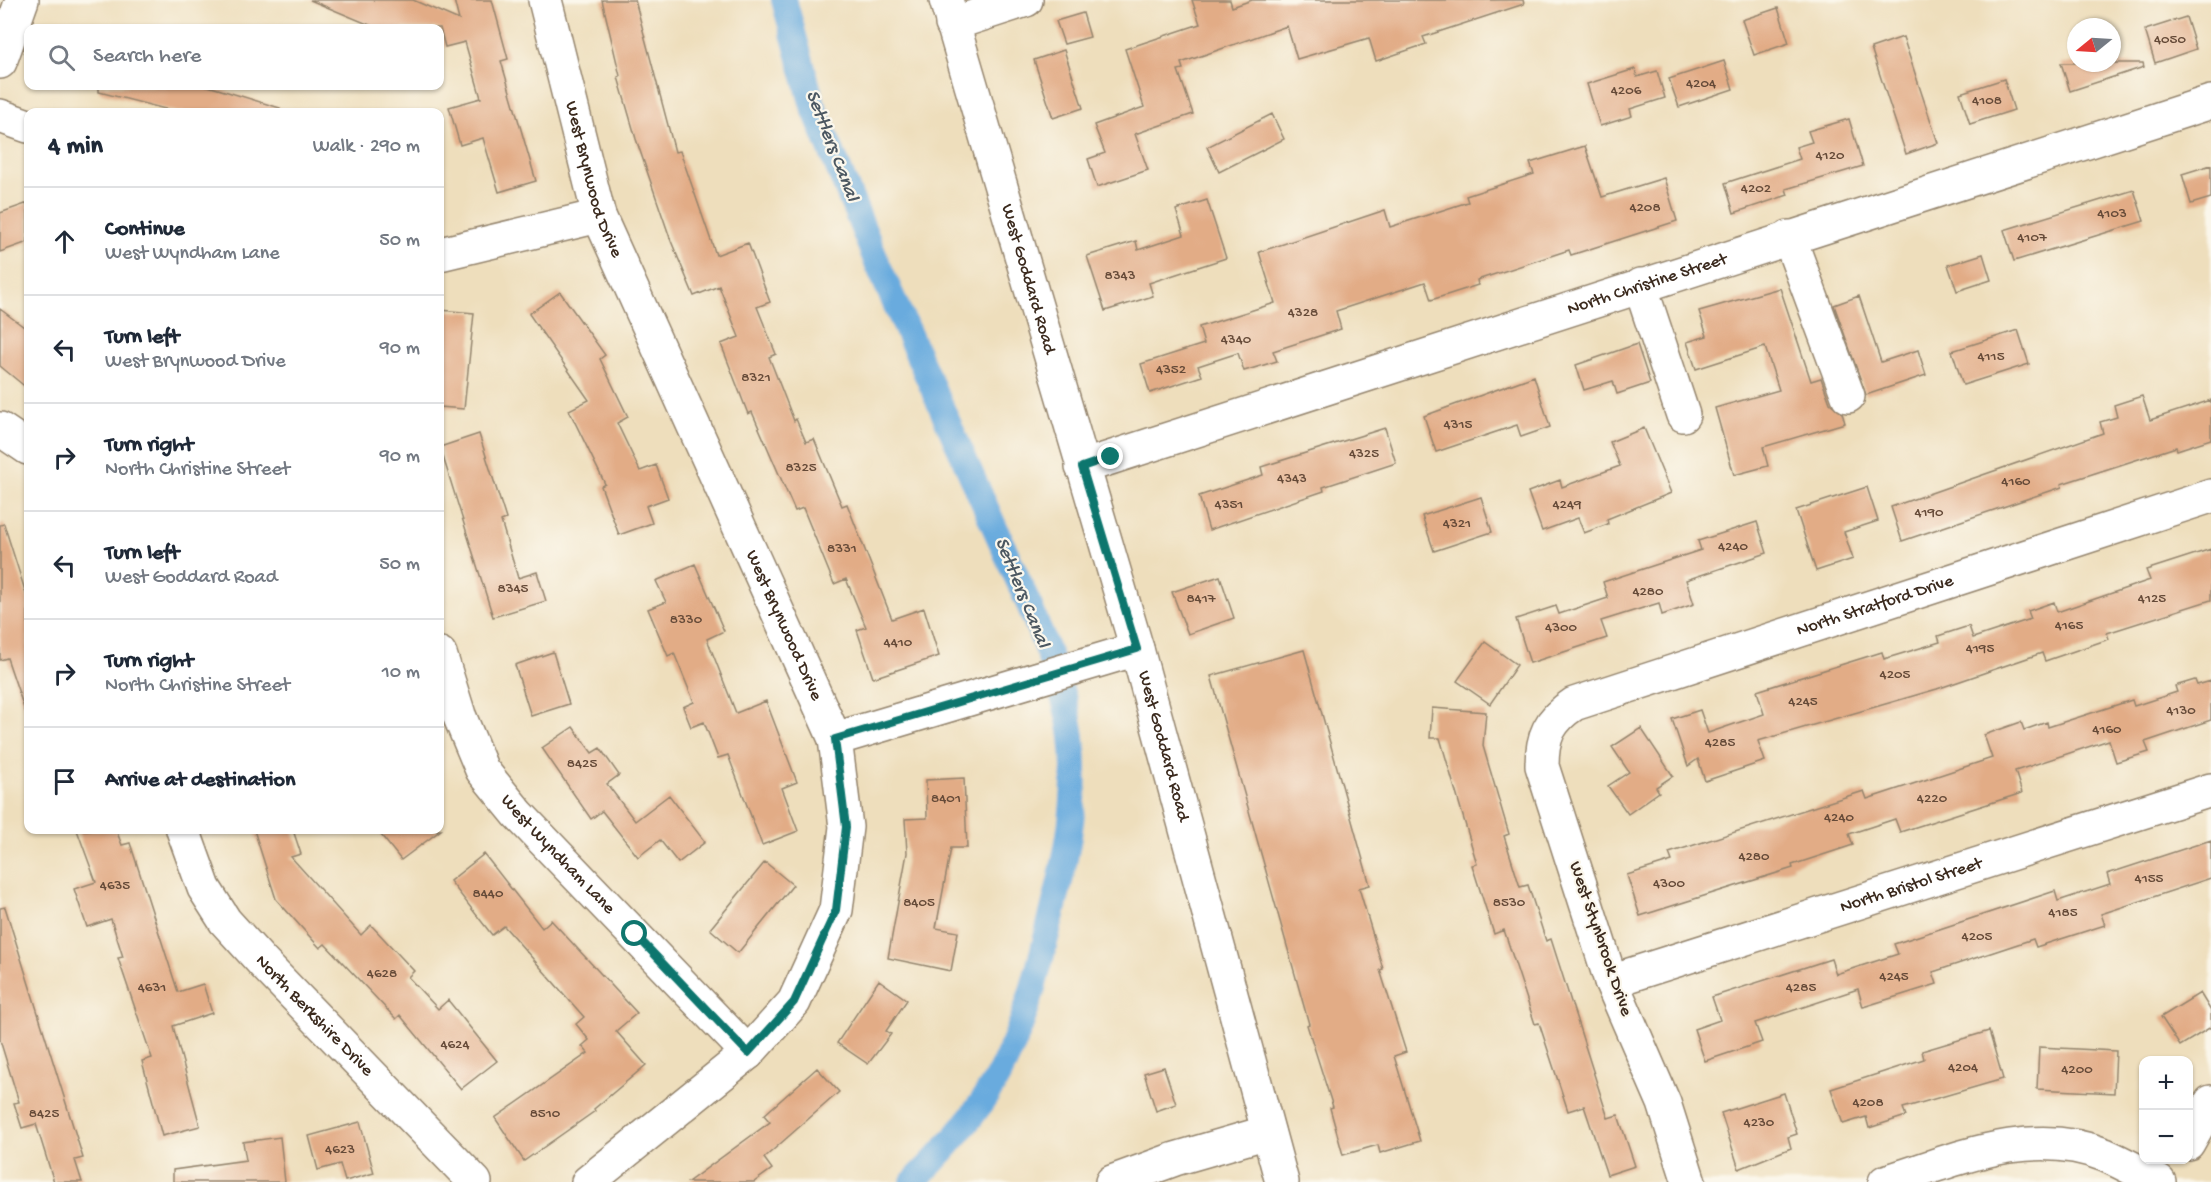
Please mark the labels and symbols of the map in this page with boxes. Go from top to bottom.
north arrow [2067,18,2121,72]
house number: 4050 [2154,31,2186,49]
house number: 4204 [1686,75,1716,93]
house number: 4206 [1611,82,1642,100]
water label: Settlers Canal [799,87,863,206]
house number: 4108 [1972,92,2002,110]
street label: West Brynwood Drive [560,99,627,262]
house number: 4120 [1815,147,1845,165]
house number: 4202 [1741,180,1771,198]
house number: 4208 [1629,199,1661,217]
street label: West Goddard Road [996,202,1061,358]
house number: 4103 [2097,205,2127,223]
house number: 4107 [2017,229,2048,247]
street label: North Christine Street [1565,248,1731,320]
house number: 8343 [1105,267,1136,285]
house number: 4328 [1288,304,1318,322]
house number: 4340 [1221,331,1252,349]
house number: 4115 [1977,348,2005,366]
house number: 4352 [1156,361,1186,379]
house number: 8321 [741,369,771,387]
house number: 4315 [1444,416,1473,434]
route end [1097,443,1123,469]
house number: 4325 [1349,445,1379,463]
house number: 8325 [785,459,817,477]
house number: 4343 [1277,470,1307,488]
house number: 4160 [2001,473,2031,491]
house number: 4351 [1215,496,1243,514]
house number: 4249 [1552,496,1582,514]
house number: 4190 [1914,504,1944,522]
house number: 4321 [1443,515,1471,533]
water label: Settlers Canal [988,535,1054,653]
house number: 4240 [1718,538,1749,556]
house number: 8331 [827,540,857,558]
street label: West Brynwood Drive [741,547,827,705]
street label: North Stratford Drive [1794,570,1957,641]
house number: 8345 [498,580,529,598]
house number: 4280 [1632,583,1664,601]
house number: 8417 [1186,590,1217,608]
house number: 4125 [2138,590,2166,608]
house number: 8330 [670,611,703,629]
house number: 4165 [2055,617,2083,635]
house number: 4300 [1545,619,1577,637]
house number: 4410 [884,634,913,652]
house number: 4195 [1966,640,1994,658]
house number: 4205 [1880,666,1911,684]
street label: West Goddard Road [1133,668,1194,825]
house number: 4245 [1788,693,1818,711]
house number: 4130 [2166,702,2196,720]
house number: 4160 [2092,721,2122,739]
house number: 4285 [1705,734,1735,752]
house number: 8425 [567,755,597,773]
street label: West Wyndham Lane [496,790,620,919]
house number: 8401 [931,790,961,808]
house number: 4220 [1917,790,1948,808]
house number: 4240 [1824,809,1855,827]
house number: 4280 [1738,848,1770,866]
street label: North Bristol Street [1838,853,1986,918]
street label: West Stynbrook Drive [1564,859,1637,1020]
house number: 4155 [2135,870,2164,888]
house number: 4300 [1653,875,1685,893]
house number: 4635 [100,877,130,895]
house number: 8440 [473,885,504,903]
house number: 8405 [903,894,935,912]
house number: 8530 [1493,894,1526,912]
house number: 4185 [2048,904,2078,922]
route start [621,920,647,946]
house number: 4205 [1962,928,1993,946]
street label: North Berkshire Drive [251,951,378,1082]
house number: 4628 [367,965,397,983]
house number: 4245 [1879,968,1909,986]
house number: 4631 [138,979,166,997]
house number: 4285 [1786,979,1816,997]
house number: 4624 [440,1036,470,1054]
house number: 4204 [1948,1059,1978,1077]
house number: 4200 [2061,1061,2093,1079]
house number: 4208 [1852,1094,1884,1112]
house number: 8425 [29,1105,59,1123]
house number: 8510 [530,1105,561,1123]
house number: 4230 [1744,1114,1775,1132]
house number: 4623 [325,1141,355,1159]

